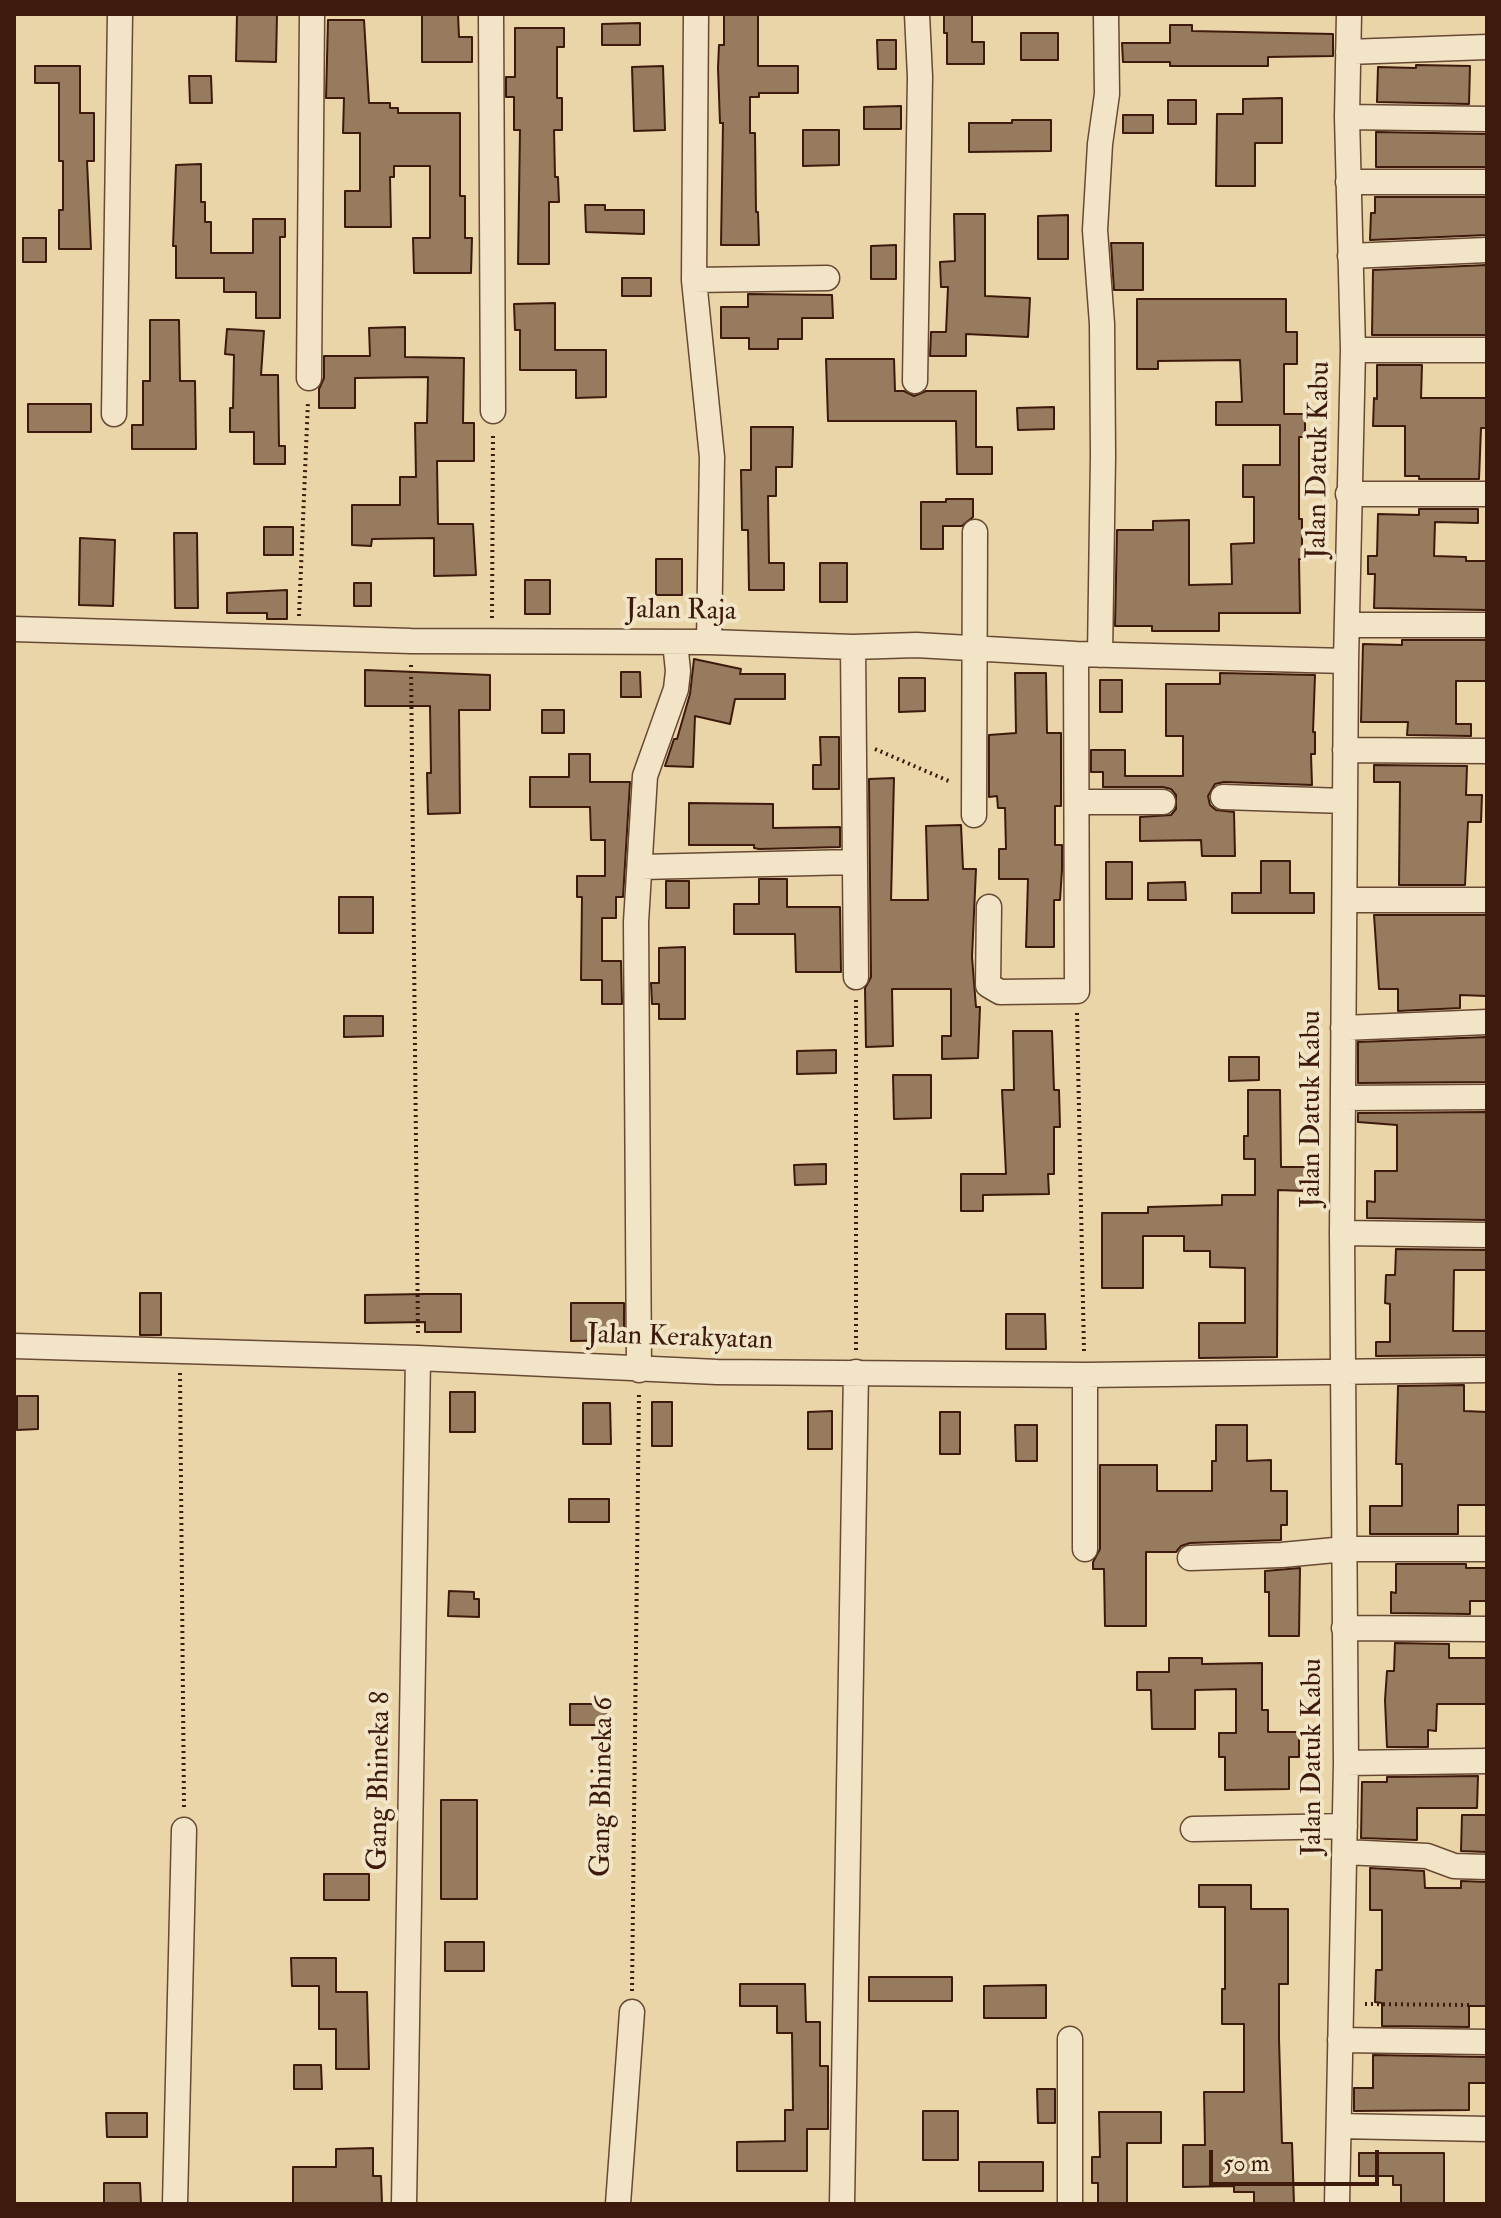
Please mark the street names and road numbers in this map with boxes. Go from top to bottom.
street label: Jalan Datuk Kabu [1301,361,1339,559]
street label: Jalan Raja [625,594,737,630]
street label: Jalan Datuk Kabu [1296,1010,1330,1208]
street label: Jalan Kerakyatan [586,1319,774,1359]
street label: Jalan Datuk Kabu [1297,1658,1331,1856]
street label: Gang Bhineka 8 [363,1691,399,1871]
street label: Gang Bhineka 6 [586,1697,622,1877]

